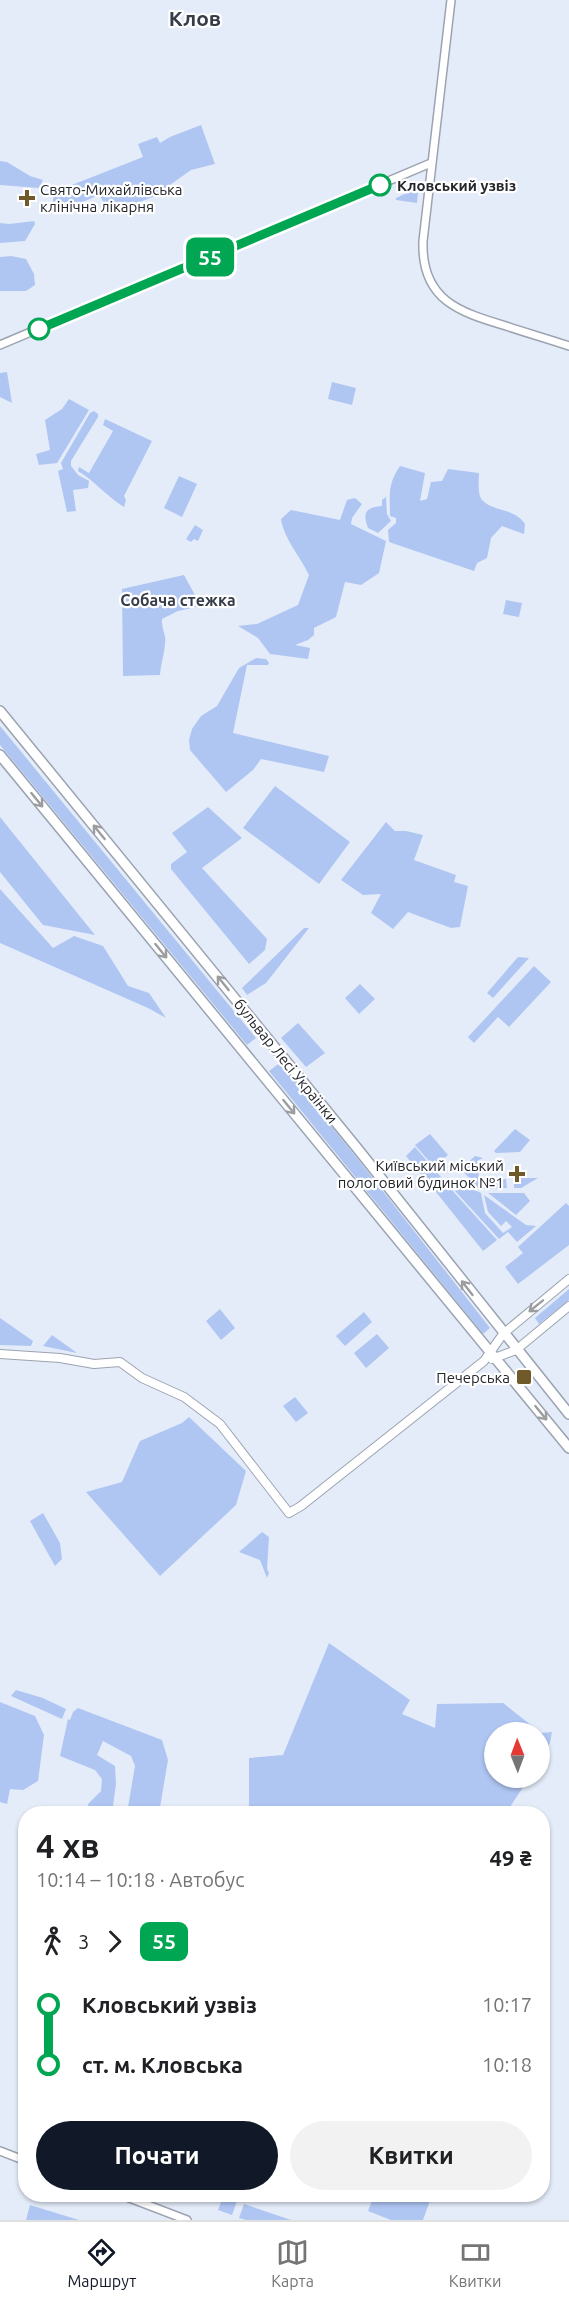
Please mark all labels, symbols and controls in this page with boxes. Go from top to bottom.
district label: Клов [169,6,221,30]
marker: Кловський узвіз [369,174,391,196]
place label: Кловський узвіз [397,177,516,194]
place label: Свято-Михайлівська клінічна лікарня [40,181,183,215]
marker: Свято-Михайлівська клінічна лікарня [18,189,36,207]
line badge: 55 [183,238,237,276]
text: 55 [198,245,222,269]
unlabelled marker [28,318,50,340]
district label: Собача стежка [120,591,236,609]
one-way arrow [30,792,44,807]
one-way arrow [93,824,106,840]
one-way arrow [154,943,167,959]
one-way arrow [216,975,229,991]
street label: бульвар Лесі Українки [231,996,341,1126]
one-way arrow [282,1099,296,1114]
place label: Київський міський пологовий будинок №1 [338,1157,504,1191]
marker: Київський міський пологовий будинок №1 [508,1165,526,1183]
one-way arrow [460,1280,473,1296]
one-way arrow [528,1299,544,1312]
marker: Печерська [515,1368,533,1386]
place label: Печерська [436,1369,510,1386]
one-way arrow [534,1405,547,1421]
north arrow [484,1722,550,1788]
map controls [484,1722,550,1788]
text: 4 хв [36,1827,100,1864]
text: 49 ₴ [490,1845,532,1870]
text: 10:14 – 10:18 · Автобус [36,1868,245,1891]
icon: walk [36,1925,69,1958]
icon: forward [98,1925,131,1958]
text: 55 [152,1929,176,1953]
text: 3 [78,1930,89,1953]
text: Кловський узвіз [82,1992,257,2017]
text: 10:17 [482,1993,532,2016]
text: ст. м. Кловська [82,2052,243,2077]
text: 10:18 [482,2053,532,2076]
button: Почати [36,2121,278,2190]
button: Квитки [290,2121,532,2190]
tab: Маршрут [67,2236,136,2290]
tab: Карта [271,2236,314,2290]
tab: Квитки [449,2236,502,2290]

